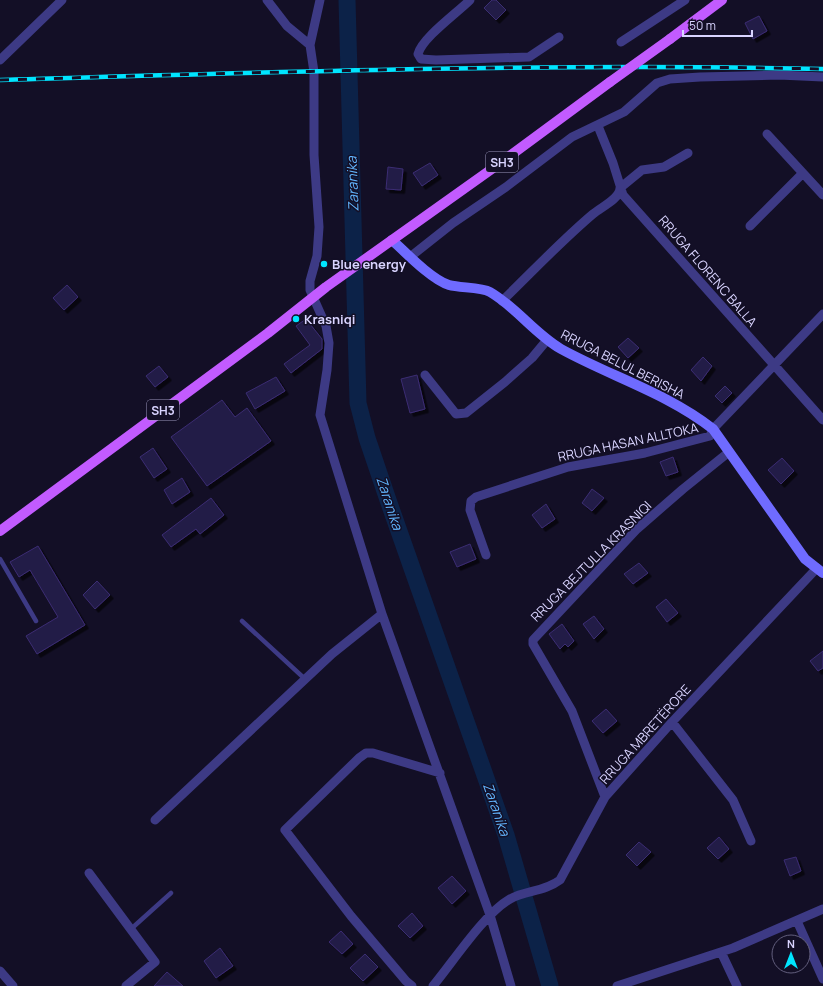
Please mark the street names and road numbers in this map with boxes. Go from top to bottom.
road number: SH3 [486,152,518,172]
street label: RRUGA FLORENC BALLA [655,212,761,330]
street label: RRUGA BELUL BERISHA [558,325,688,403]
road number: SH3 [147,400,179,420]
street label: RRUGA HASAN ALLTOKA [556,418,700,466]
street label: RRUGA BEJTULLA KRASNIQI [527,497,655,625]
street label: RRUGA MBRETËRORE [595,680,695,788]

